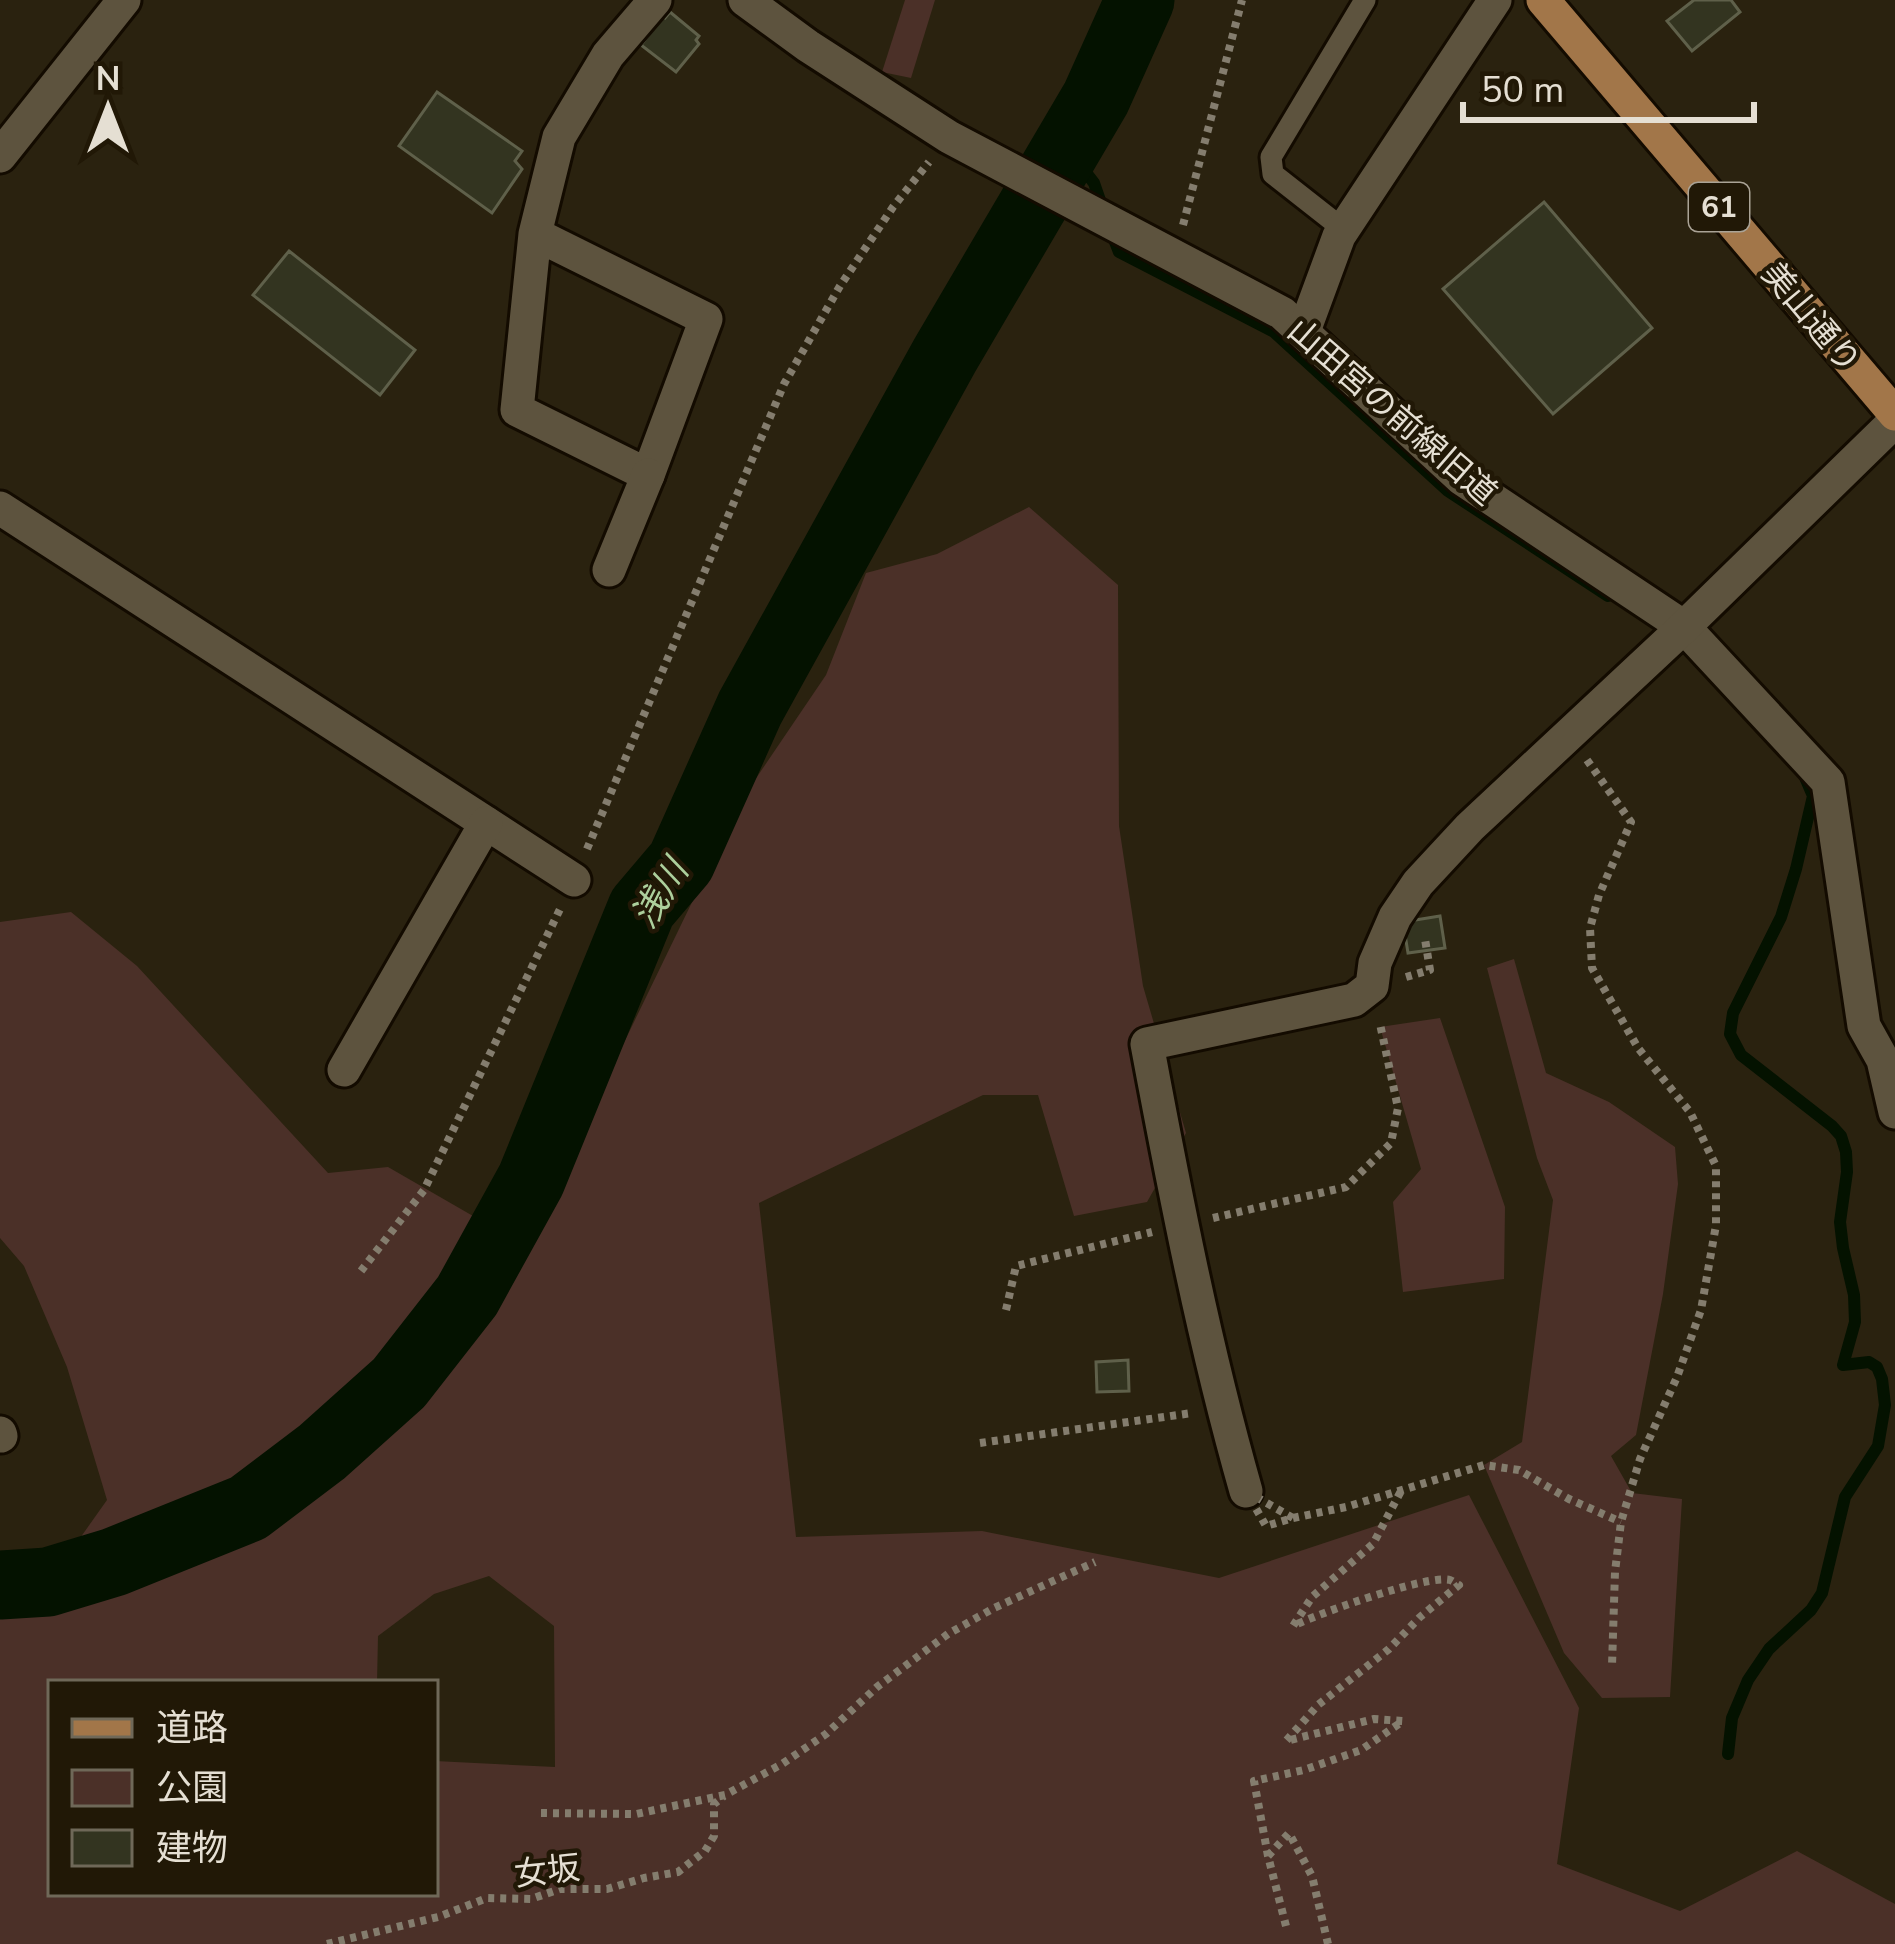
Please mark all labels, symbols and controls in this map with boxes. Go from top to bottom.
north arrow [48,48,168,168]
scale bar [1463,48,1754,122]
text: N [96,57,120,102]
text: 50 m [1481,66,1564,115]
road number: 61 [1689,183,1749,231]
street label: 美山通り [1751,253,1871,383]
street label: 山田宮の前線旧道 [1278,309,1506,516]
water label: 浅川 [620,847,702,937]
legend [48,1680,438,1896]
text: 道路 [156,1704,228,1753]
text: 公園 [156,1764,228,1813]
text: 建物 [156,1824,228,1873]
street label: 女坂 [512,1846,582,1897]

